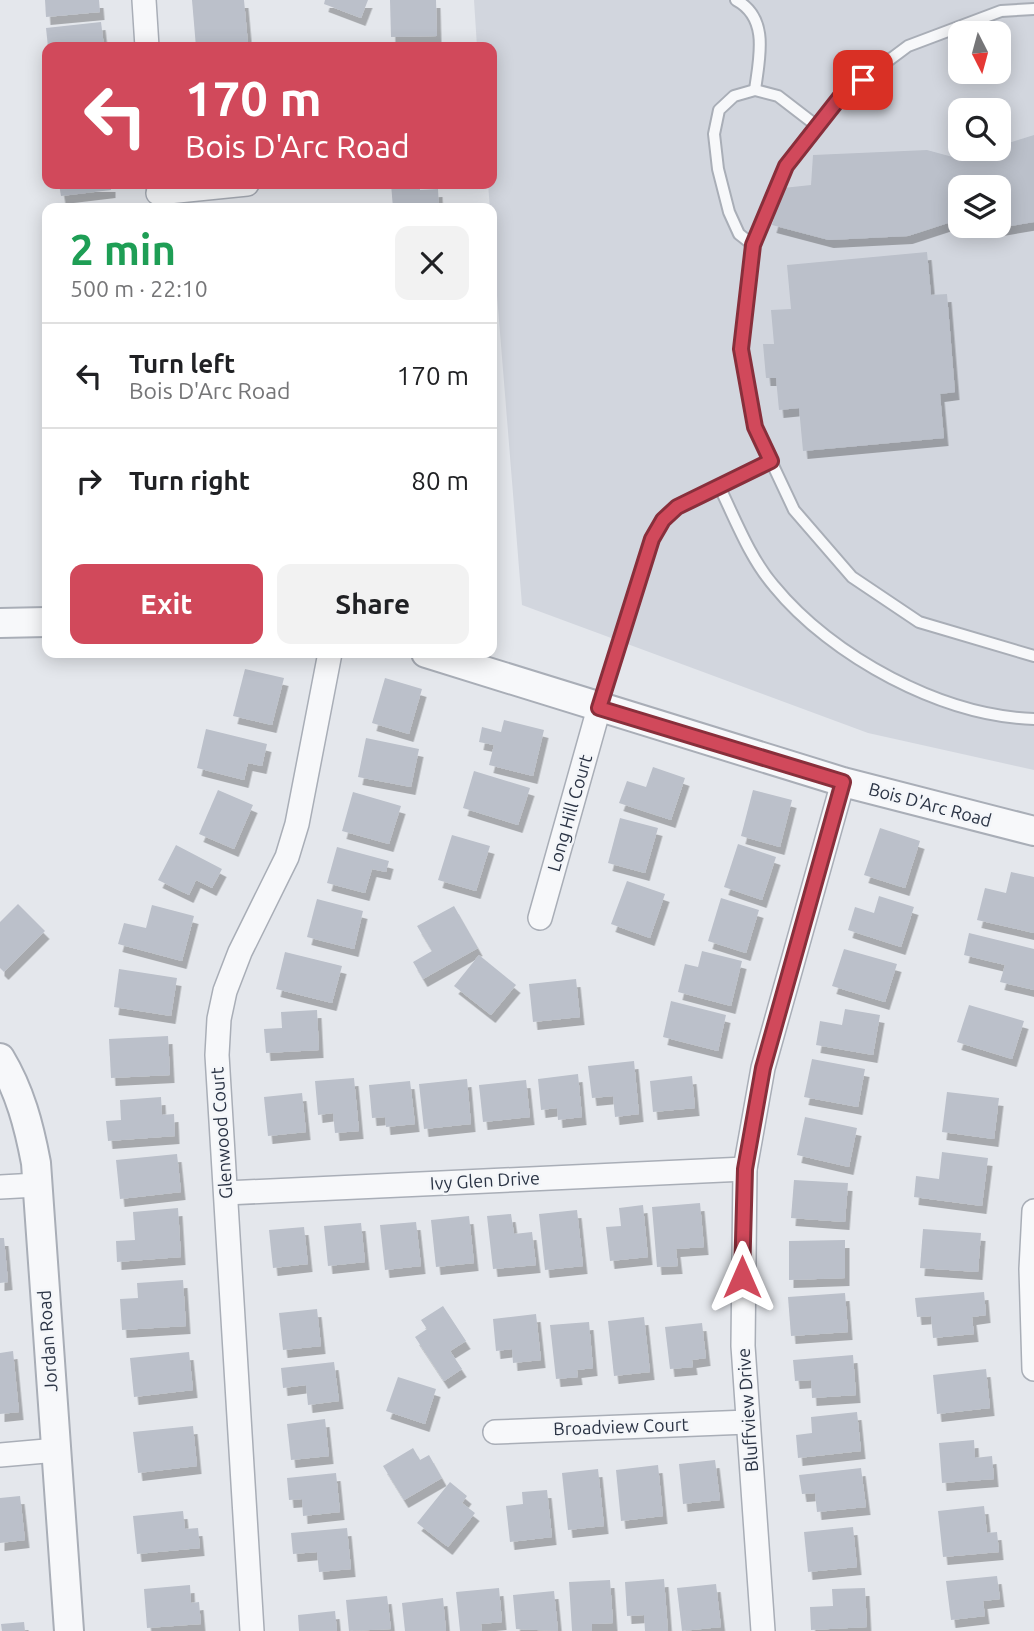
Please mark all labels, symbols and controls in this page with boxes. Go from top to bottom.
north arrow [948,21,1012,84]
map controls [948,21,1011,238]
pin [833,50,893,110]
icon: arrive [844,61,882,99]
icon: left [70,70,161,161]
text: 170 m [185,70,322,125]
button: search [948,98,1011,161]
text: Bois D'Arc Road [185,128,410,164]
button: layers [948,175,1011,238]
text: 2 min [70,226,176,273]
button: close [395,226,469,300]
text: 500 m · 22:10 [70,276,208,301]
text: Turn left [129,349,235,378]
icon: left [70,357,108,395]
text: 170 m [397,361,469,390]
text: Bois D'Arc Road [129,378,291,403]
icon: right [70,462,108,500]
text: Turn right [129,466,250,495]
text: 80 m [411,466,469,495]
button: Exit [70,564,263,644]
button: Share [277,564,469,644]
street label: Long Hill Court [543,752,595,873]
street label: Bois D'Arc Road [867,778,994,830]
street label: Glenwood Court [206,1066,236,1200]
street label: Ivy Glen Drive [429,1167,540,1193]
position arrow [705,1240,779,1314]
street label: Jordan Road [33,1290,61,1393]
street label: Bluffview Drive [733,1347,761,1473]
street label: Broadview Court [553,1414,689,1438]

